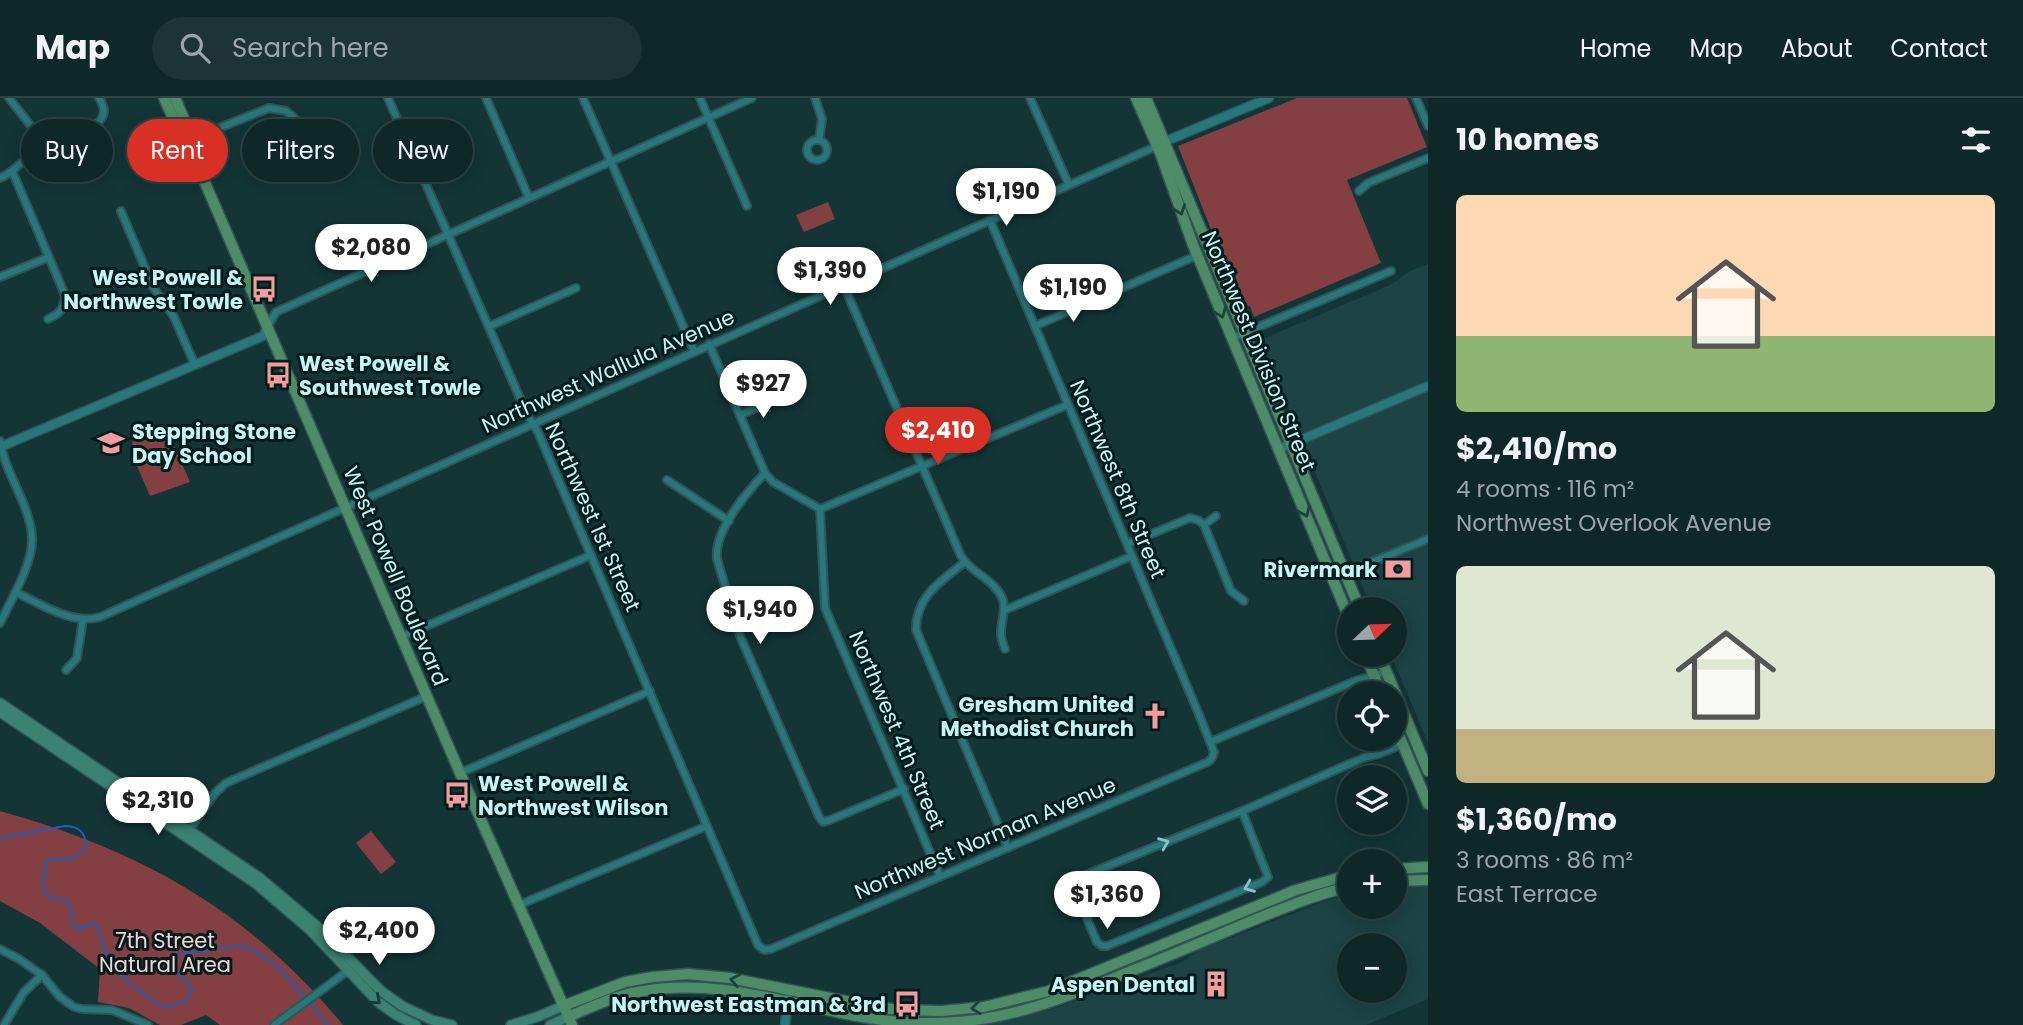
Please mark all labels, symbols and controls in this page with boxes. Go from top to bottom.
search box [152,17,642,80]
text: Map [35,24,110,71]
icon: search [176,29,214,67]
text: Search here [232,30,389,66]
text: Home [1580,32,1652,65]
text: Map [1690,32,1743,65]
text: About [1781,32,1852,65]
text: Contact [1890,32,1988,65]
text: 10 homes [1456,118,1600,161]
chip: Buy [21,119,113,182]
chip: Rent [127,119,228,182]
chip: Filters [242,119,359,182]
chip: New [373,119,473,182]
icon: filters [1957,121,1995,159]
pin: $1,190 [949,169,1063,228]
text: $1,190 [972,175,1040,207]
one-way arrow [1172,203,1186,215]
pin: $2,080 [314,225,428,284]
street label: Northwest Division Street [1195,226,1323,476]
text: $2,080 [331,231,411,263]
icon: home [1663,241,1789,367]
pin: $1,390 [773,248,887,307]
text: $1,390 [793,254,867,286]
place label: West Powell & Northwest Towle [63,263,243,316]
pin: $1,190 [1016,264,1130,324]
text: $1,190 [1039,271,1107,303]
bus stop icon: West Powell & Northwest Towle [249,274,279,304]
street label: Northwest Wallula Avenue [477,302,739,440]
one-way arrow [1213,306,1227,318]
place label: West Powell & Southwest Towle [299,349,481,402]
bus stop icon: West Powell & Southwest Towle [263,360,293,390]
pin: $927 [722,360,804,420]
text: $927 [736,367,790,399]
street label: Northwest 8th Street [1063,375,1173,583]
pin: $2,410 [881,408,995,467]
text: $2,410 [901,414,975,446]
place label: Stepping Stone Day School [132,417,296,470]
street label: Northwest 1st Street [538,418,648,616]
text: $2,410/mo [1456,427,1617,470]
school or university icon: Stepping Stone Day School [96,428,126,458]
street label: West Powell Boulevard [337,462,455,690]
text: 4 rooms · 116 m² [1456,473,1634,505]
one-way arrow [1297,505,1311,517]
text: Northwest Overlook Avenue [1456,507,1771,539]
bank icon: Rivermark [1383,554,1413,584]
place label: Rivermark [1264,555,1377,584]
pin: $1,940 [703,587,817,646]
text: $1,940 [722,593,798,625]
north arrow [1337,597,1407,667]
map controls [1337,597,1407,1003]
icon: home [1663,612,1789,738]
street label: Northwest 4th Street [842,626,952,834]
button: locate [1337,681,1407,751]
place label: Gresham United Methodist Church [940,690,1134,743]
church icon: Gresham United Methodist Church [1140,701,1170,731]
button: layers [1337,765,1407,835]
place label: West Powell & Northwest Wilson [478,769,668,822]
street label: Northwest Norman Avenue [850,770,1120,906]
pin: $2,310 [101,778,215,837]
bus stop icon: West Powell & Northwest Wilson [442,780,472,810]
text: $2,310 [122,784,194,816]
text: $1,360/mo [1456,798,1617,841]
one-way arrow [1157,838,1169,852]
text: 3 rooms · 86 m² [1456,844,1633,876]
button: + [1337,849,1407,919]
pin: $1,360 [1050,872,1164,931]
text: $1,360 [1070,878,1144,910]
text: East Terrace [1456,878,1598,910]
one-way arrow [1244,879,1256,893]
pin: $2,400 [322,908,436,967]
text: $2,400 [339,914,419,946]
park label: 7th Street Natural Area [99,926,231,979]
button: − [1337,933,1407,1003]
building icon: Aspen Dental [1201,969,1231,999]
place label: Aspen Dental [1051,970,1195,999]
one-way arrow [729,973,741,988]
bus stop icon: Northwest Eastman & 3rd [892,989,922,1019]
place label: Northwest Eastman & 3rd [611,990,886,1019]
one-way arrow [368,992,381,1004]
one-way arrow [970,1000,982,1015]

